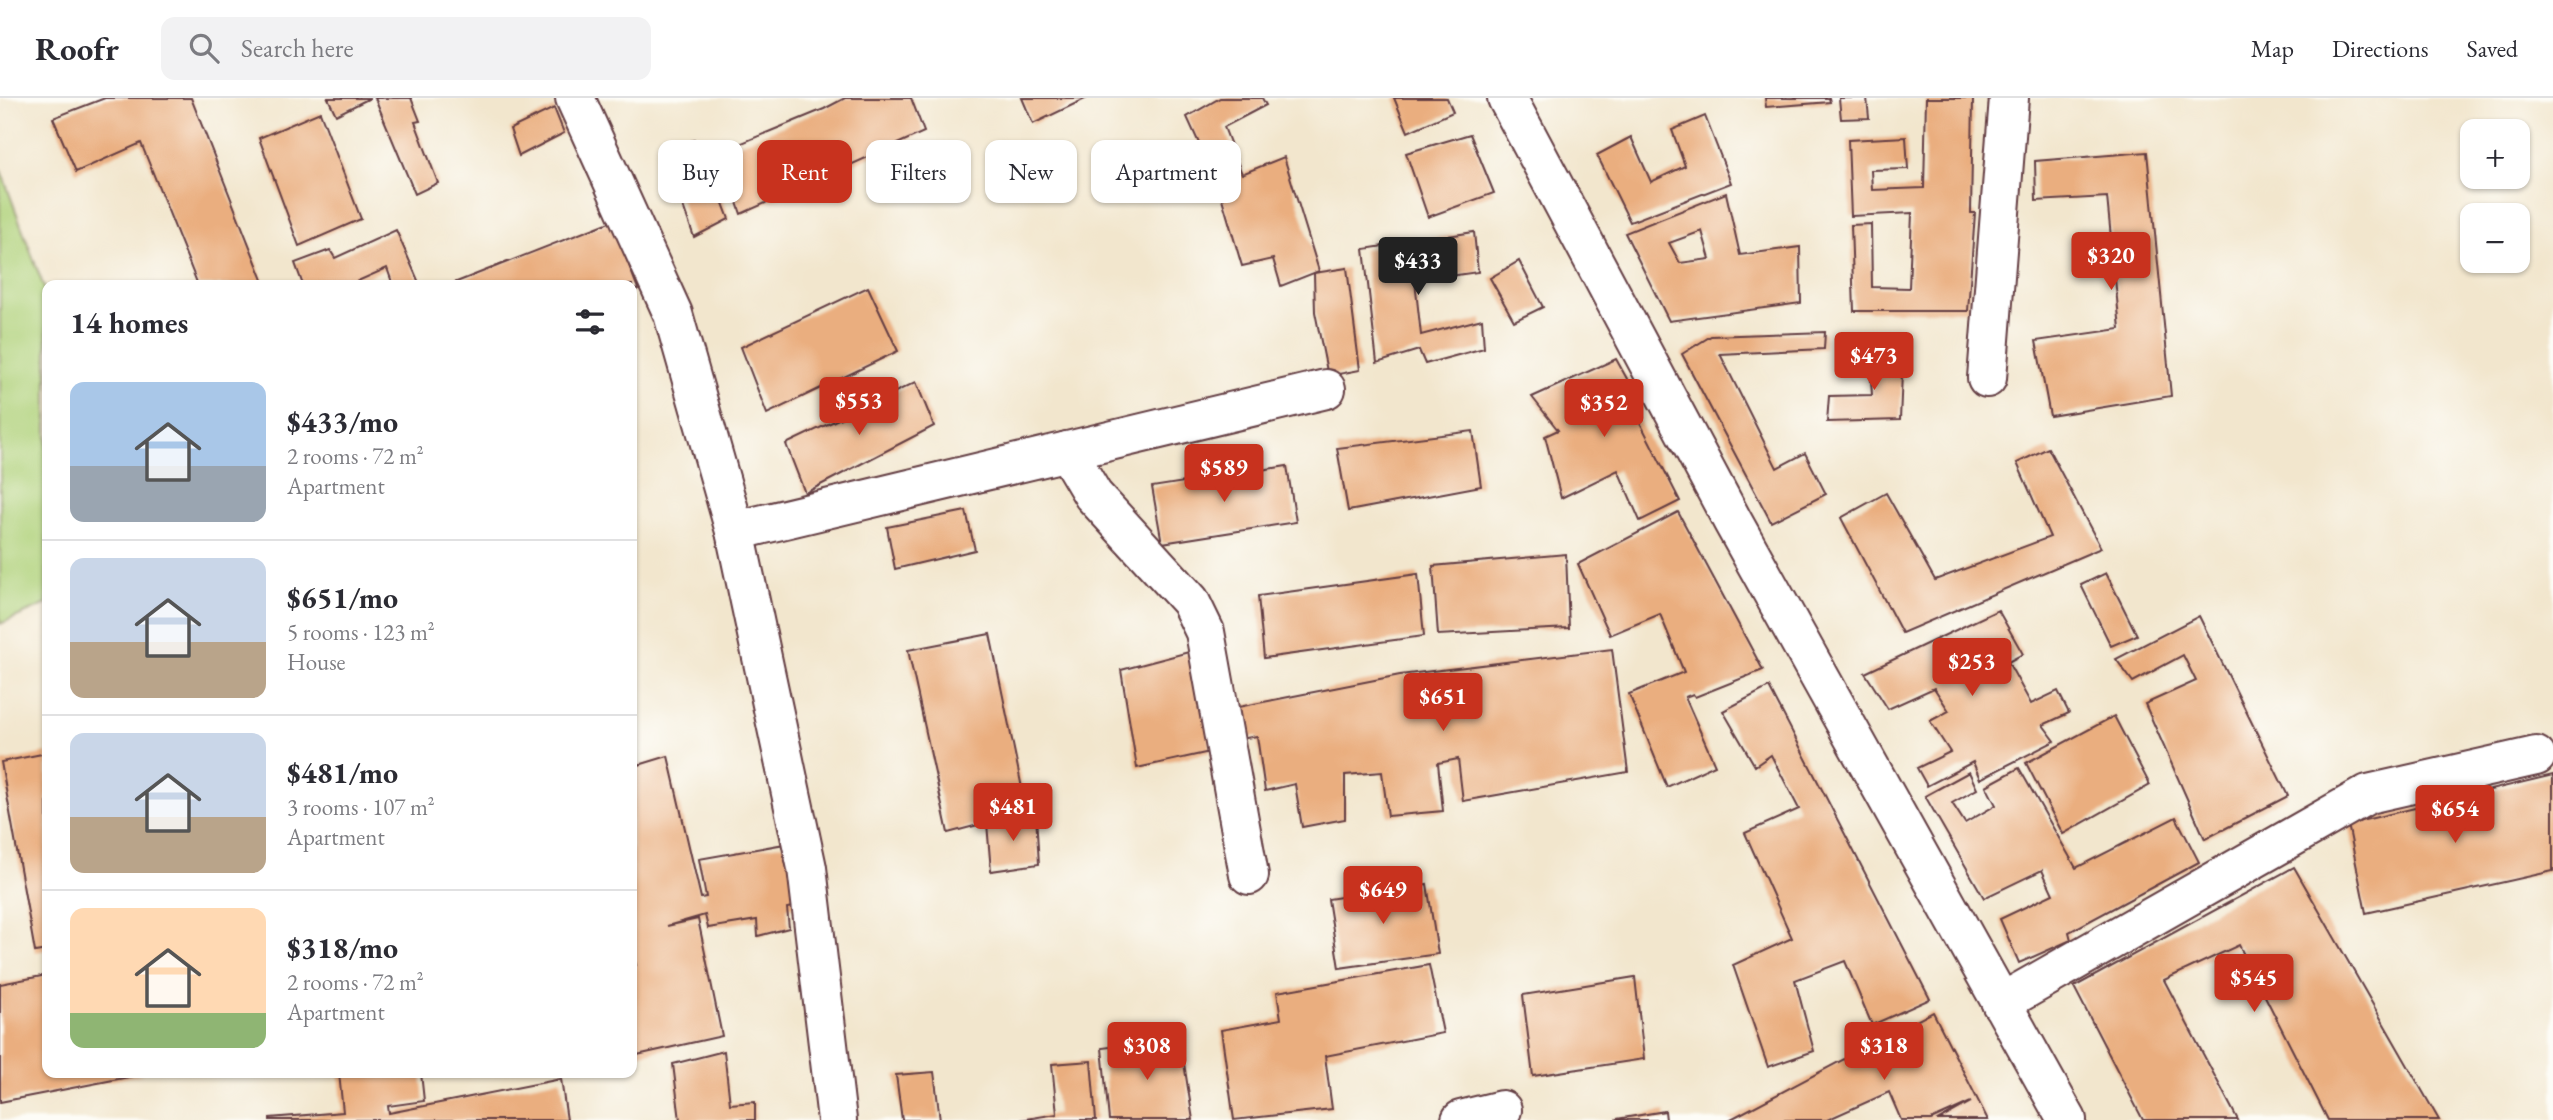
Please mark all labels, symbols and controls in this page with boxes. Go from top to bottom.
search box [161,17,651,80]
text: Roofr [35,27,119,70]
icon: search [185,29,223,67]
text: Search here [241,31,354,65]
text: Map [2251,33,2294,64]
text: Directions [2332,33,2429,64]
text: Saved [2467,33,2518,64]
map controls [2460,119,2530,273]
button: + [2460,119,2530,189]
chip: Buy [658,140,743,203]
chip: Rent [757,140,852,203]
chip: Filters [866,140,971,203]
chip: New [985,140,1077,203]
chip: Apartment [1091,140,1241,203]
button: − [2460,203,2530,273]
pin: $320 [2070,232,2152,292]
pin: $433 [1377,238,1459,297]
text: $320 [2087,240,2135,270]
text: $433 [1394,245,1442,275]
text: 14 homes [70,303,188,342]
icon: filters [571,303,609,341]
pin: $473 [1833,332,1915,392]
text: $473 [1850,340,1898,370]
pin: $553 [818,378,900,437]
pin: $352 [1563,380,1645,439]
text: $553 [835,385,883,415]
text: $352 [1580,387,1628,417]
text: $433/mo [287,402,398,441]
icon: home [126,410,210,494]
text: 2 rooms · 72 m² [287,441,424,471]
pin: $589 [1183,444,1265,504]
text: $589 [1200,452,1248,482]
text: Apartment [287,471,385,501]
text: $651/mo [287,578,398,617]
icon: home [126,586,210,670]
text: 5 rooms · 123 m² [287,617,435,647]
pin: $253 [1931,638,2013,698]
text: $253 [1948,646,1996,676]
text: House [287,647,346,677]
pin: $651 [1402,674,1484,733]
text: $651 [1419,681,1467,711]
text: $481/mo [287,753,398,792]
icon: home [126,761,210,845]
pin: $481 [972,784,1054,843]
pin: $654 [2414,786,2496,845]
text: $481 [989,791,1037,821]
text: 3 rooms · 107 m² [287,792,435,822]
text: $654 [2431,793,2479,823]
text: Apartment [287,822,385,852]
pin: $649 [1342,866,1424,926]
text: $649 [1359,874,1407,904]
text: $318/mo [287,928,398,967]
icon: home [126,936,210,1020]
pin: $545 [2213,954,2295,1014]
text: $545 [2230,962,2278,992]
text: 2 rooms · 72 m² [287,967,424,997]
text: Apartment [287,997,385,1027]
pin: $308 [1106,1023,1188,1082]
pin: $318 [1843,1023,1925,1082]
text: $308 [1123,1030,1171,1060]
text: $318 [1860,1030,1908,1060]

